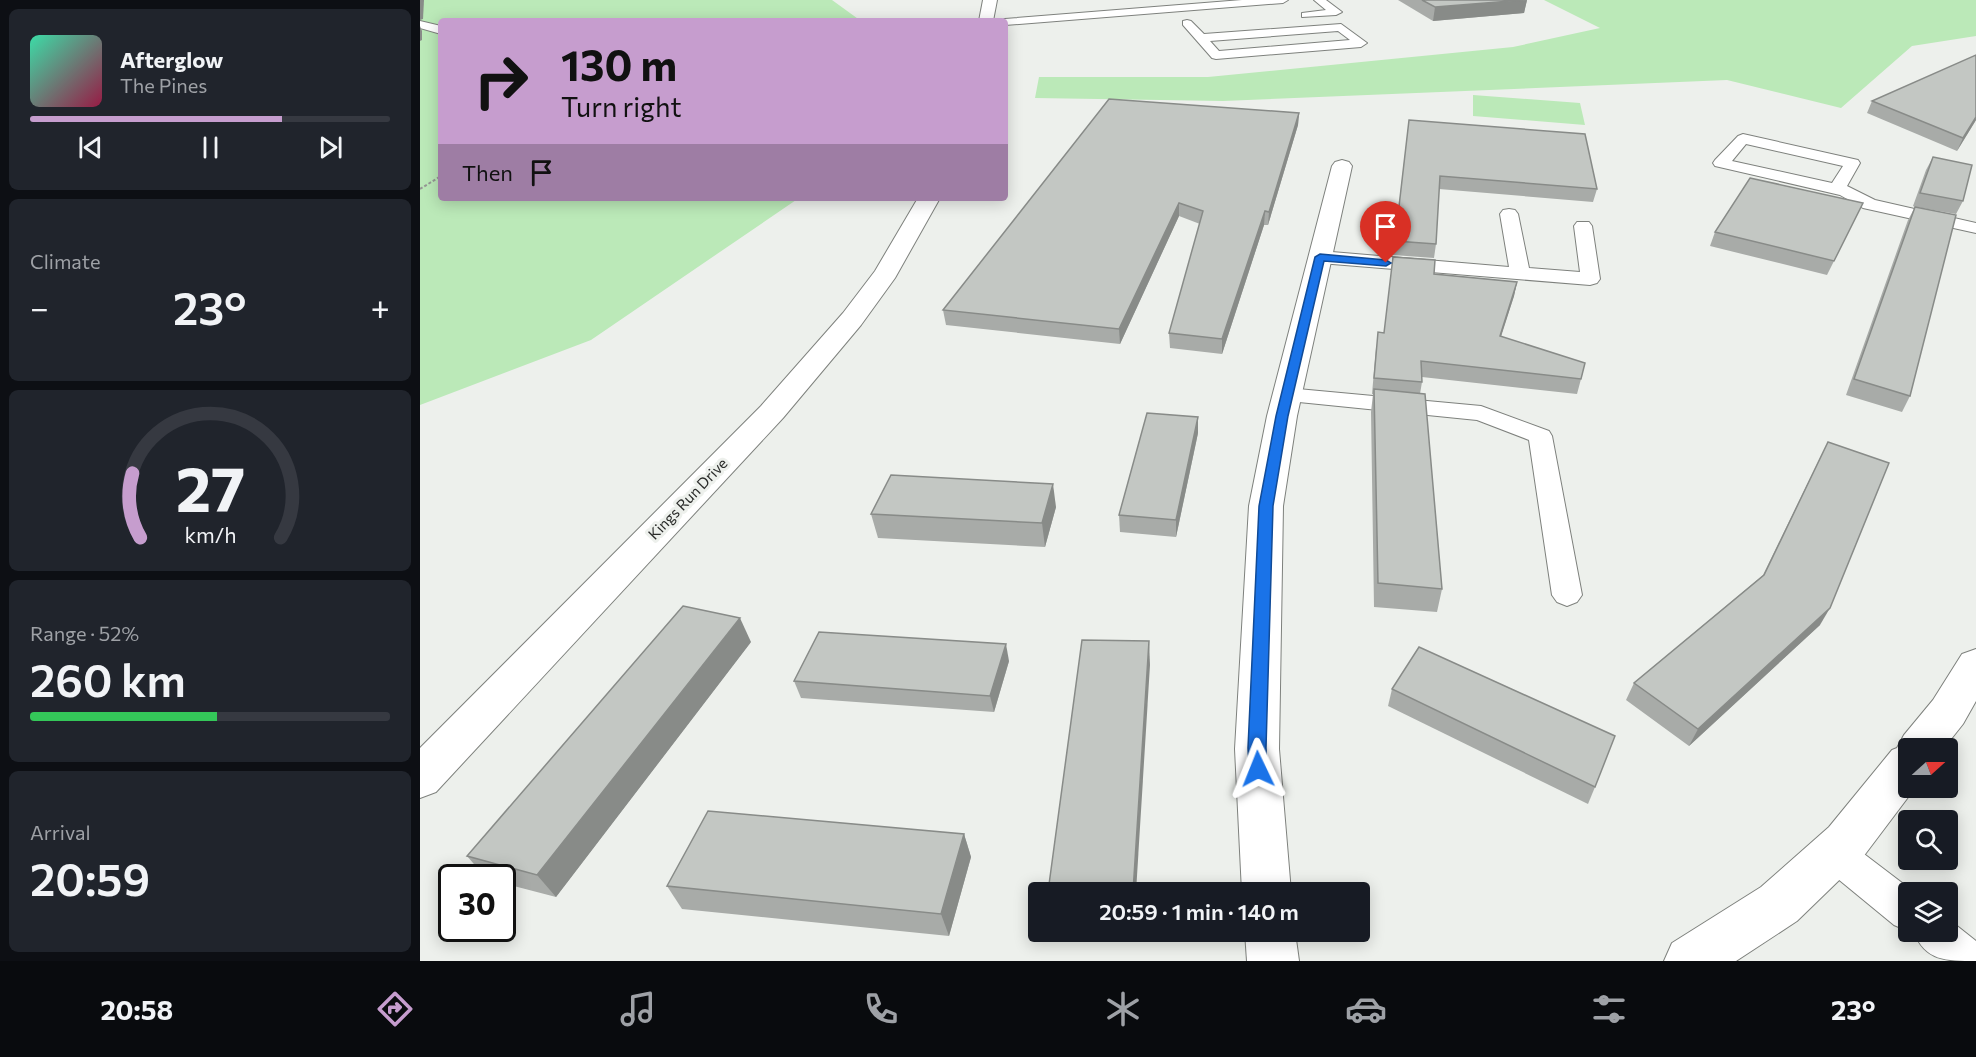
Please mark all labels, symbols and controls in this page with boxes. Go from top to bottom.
text: 130 m [561,38,677,90]
icon: right [462,42,540,120]
text: Afterglow [120,46,223,73]
text: The Pines [120,73,207,97]
text: Turn right [561,90,681,123]
icon: previous [74,131,107,164]
icon: pause [194,131,227,164]
icon: next [314,131,347,164]
icon: arrive [525,156,558,189]
text: Then [462,159,513,186]
pin [1360,201,1411,263]
icon: arrive [1369,210,1402,243]
text: Climate [30,249,100,273]
text: 23° [173,279,246,334]
text: − [30,286,49,327]
text: + [371,286,390,327]
text: 27 [175,449,245,525]
street label: Kings Run Drive [644,454,731,543]
text: km/h [184,521,236,547]
text: Range · 52% [30,621,139,645]
text: 260 km [30,651,186,706]
position arrow [1226,737,1290,801]
north arrow [1898,738,1958,798]
map controls [1898,738,1958,942]
button: search [1898,810,1958,870]
text: Arrival [30,820,91,844]
text: 20:59 [30,850,150,905]
speed limit sign: 30 [438,864,516,942]
button: layers [1898,882,1958,942]
text: 20:59 · 1 min · 140 m [1099,898,1299,925]
icon: directions [374,988,416,1030]
icon: music [617,988,659,1030]
icon: phone [860,988,902,1030]
icon: climate [1102,988,1144,1030]
icon: car [1345,988,1387,1030]
icon: filters [1588,988,1630,1030]
text: 20:58 [100,993,173,1026]
text: 23° [1831,993,1876,1026]

